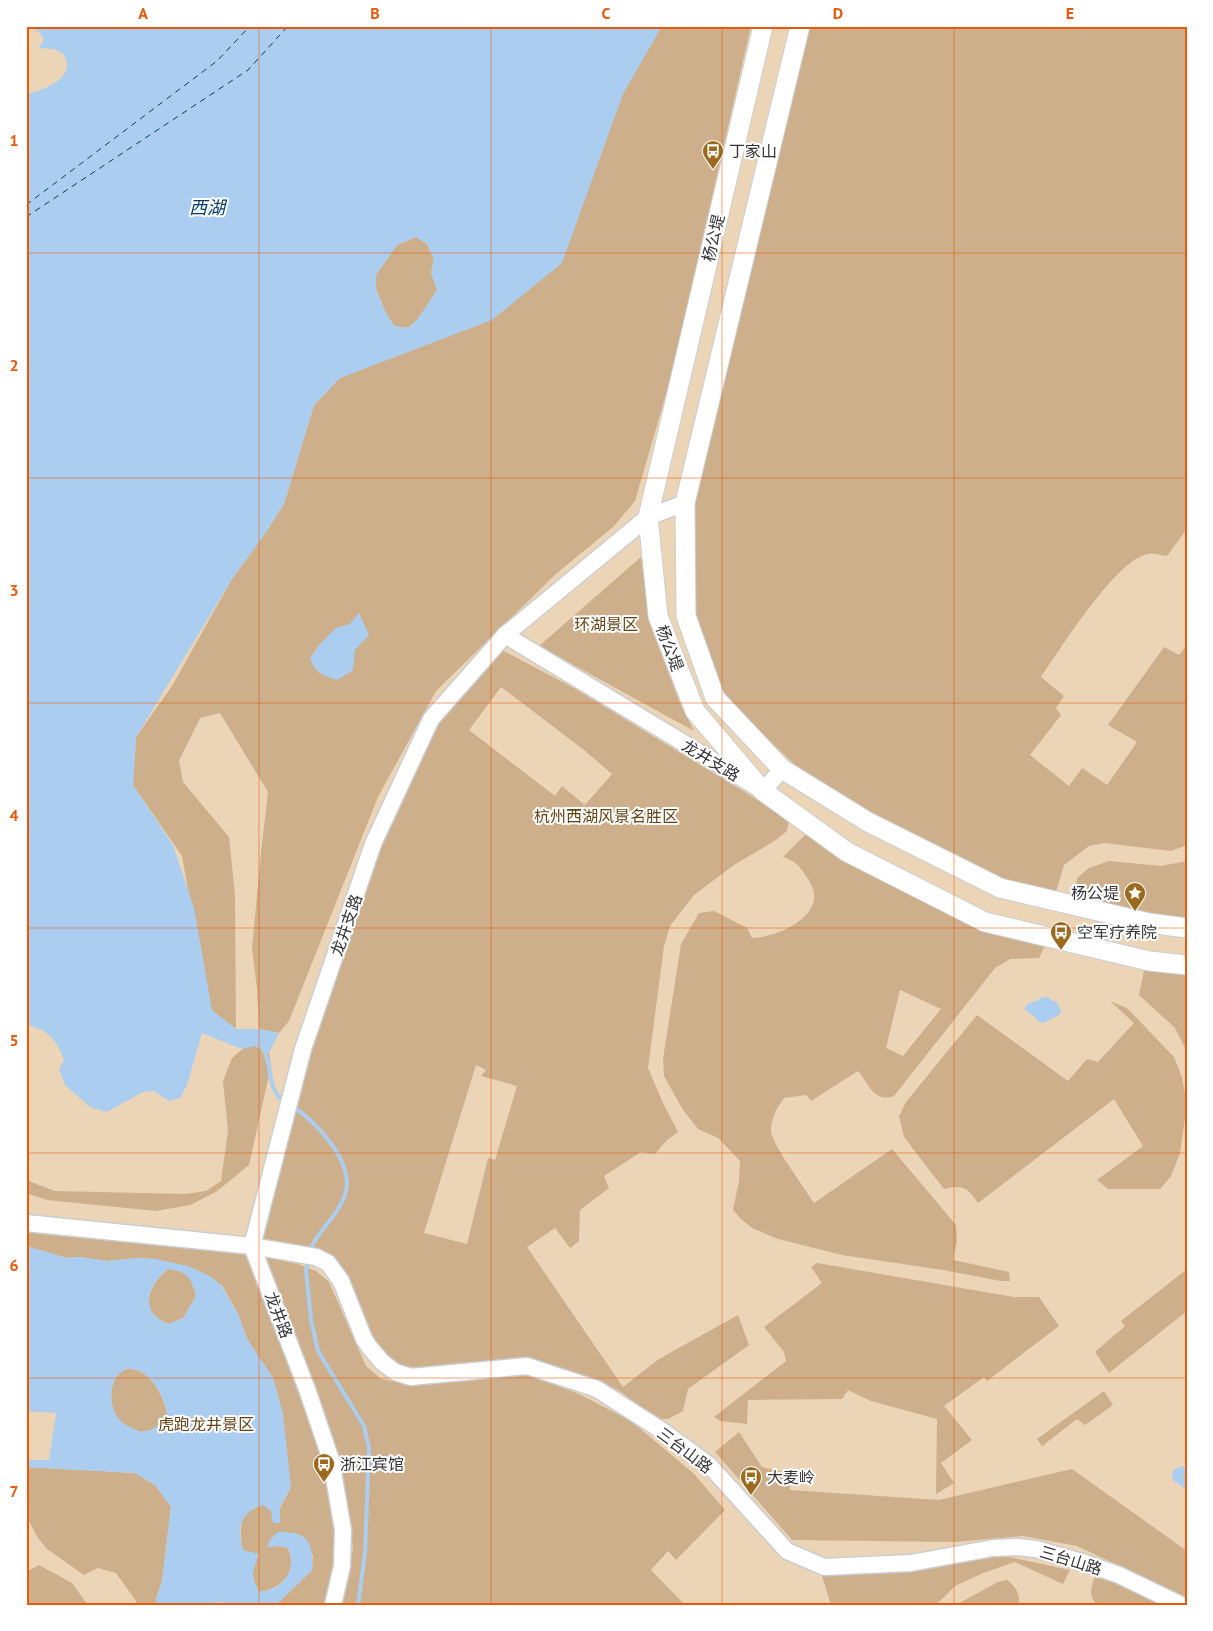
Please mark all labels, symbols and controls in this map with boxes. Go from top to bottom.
text: A [138,3,148,23]
text: B [370,3,380,23]
text: C [602,3,611,23]
text: D [833,3,843,23]
text: E [1066,3,1074,23]
text: 1 [9,130,19,150]
bus stop icon: 丁家山 [701,139,725,170]
place label: 丁家山 [729,141,777,161]
water label: 西湖 [189,196,228,219]
street label: 杨公堤 [698,212,728,264]
text: 2 [9,355,19,375]
text: 3 [9,580,19,600]
park label: 环湖景区 [574,614,638,634]
street label: 杨公堤 [652,622,688,674]
street label: 龙井支路 [678,735,744,785]
text: 4 [9,805,19,825]
park label: 杭州西湖风景名胜区 [534,806,678,826]
place icon: 杨公堤 [1123,881,1147,912]
place label: 杨公堤 [1071,883,1119,903]
street label: 龙井支路 [326,891,366,959]
bus stop icon: 空军疗养院 [1049,920,1073,951]
place label: 空军疗养院 [1077,922,1157,942]
text: 5 [9,1030,19,1050]
text: 6 [9,1255,19,1275]
street label: 龙井路 [261,1289,297,1341]
park label: 虎跑龙井景区 [158,1414,254,1434]
street label: 三台山路 [653,1423,717,1477]
bus stop icon: 浙江宾馆 [312,1452,336,1483]
place label: 浙江宾馆 [340,1454,404,1474]
bus stop icon: 大麦岭 [739,1465,763,1496]
place label: 大麦岭 [767,1467,815,1487]
text: 7 [9,1481,19,1501]
street label: 三台山路 [1037,1541,1105,1579]

